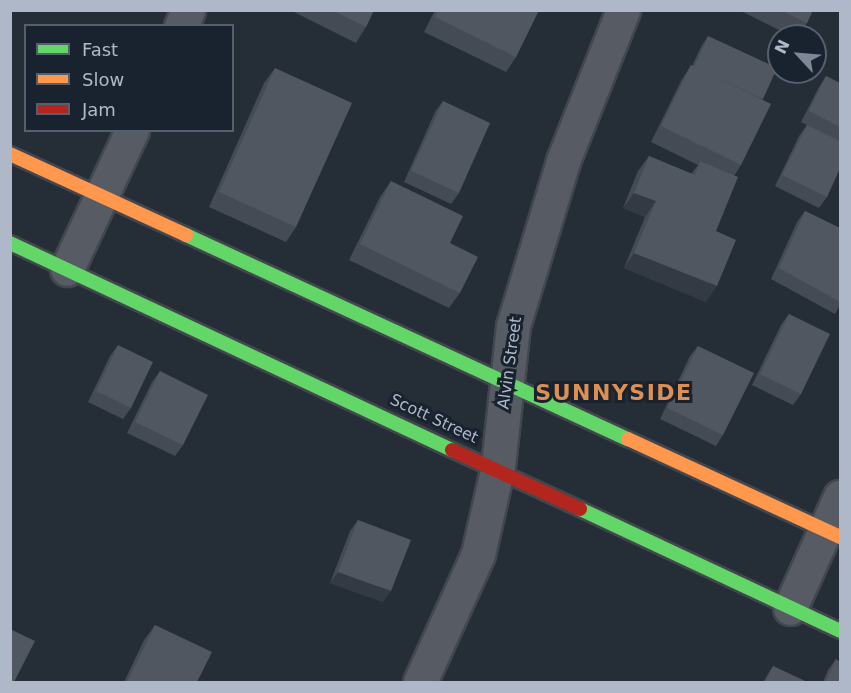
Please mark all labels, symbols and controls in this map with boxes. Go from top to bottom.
legend [24,24,234,132]
north arrow [767,24,827,84]
text: N [771,37,794,57]
text: Fast [82,39,118,60]
text: Slow [82,69,124,90]
text: Jam [82,99,116,120]
street label: Alvin Street [494,316,526,410]
district label: SUNNYSIDE [535,380,693,406]
street label: Scott Street [387,390,481,448]

